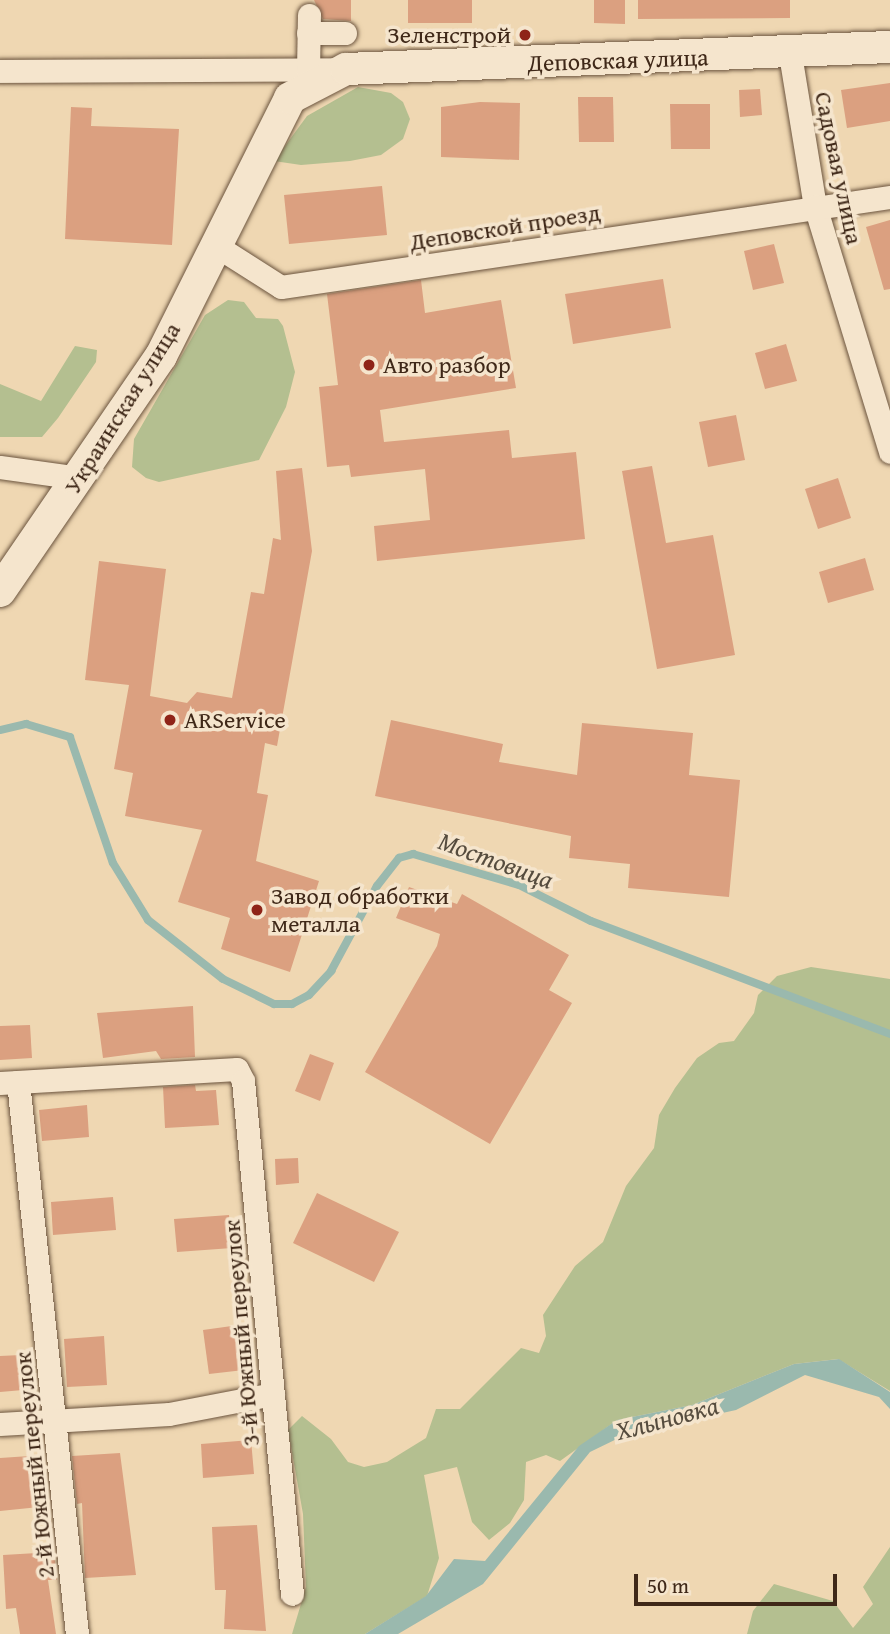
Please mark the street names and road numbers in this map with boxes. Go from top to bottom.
street label: Деповская улица [527,42,709,78]
street label: Садовая улица [809,89,869,247]
street label: Деповской проезд [408,198,602,256]
street label: Украинская улица [58,317,186,499]
street label: 3-й Южный переулок [217,1219,265,1447]
street label: 2-й Южный переулок [8,1351,60,1579]

